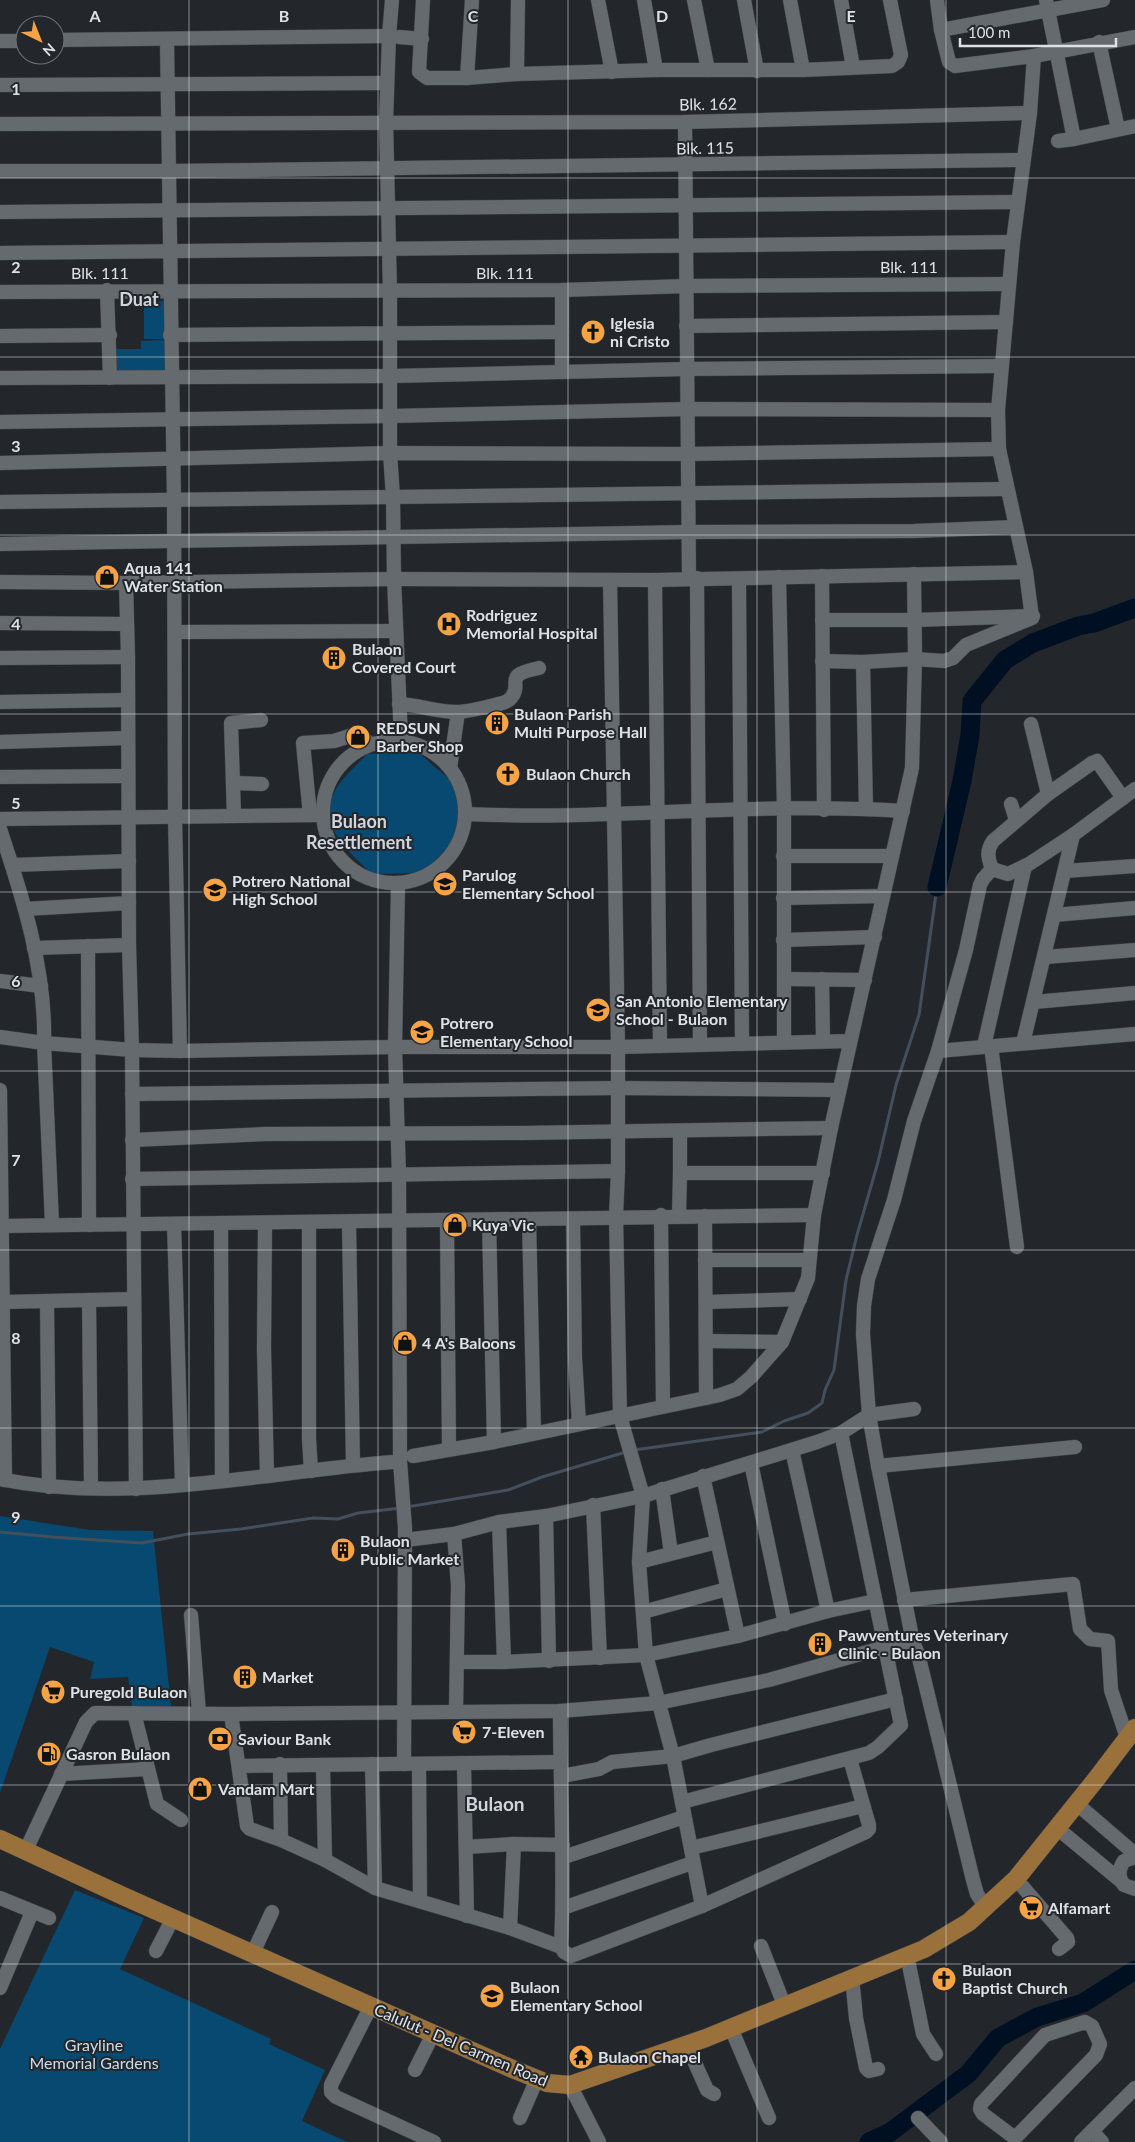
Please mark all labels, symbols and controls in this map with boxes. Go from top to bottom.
text: A [88,6,101,25]
text: B [279,6,289,25]
text: C [468,6,479,25]
text: D [656,6,668,25]
text: E [846,6,856,25]
north arrow [15,15,65,65]
scale bar [960,15,1116,47]
text: 100 m [968,23,1010,41]
text: N [39,40,59,60]
text: 1 [11,79,21,98]
street label: Blk. 162 [679,93,737,114]
street label: Blk. 115 [676,137,734,158]
text: 2 [11,257,21,276]
street label: Blk. 111 [880,257,938,276]
street label: Blk. 111 [71,263,129,282]
street label: Blk. 111 [476,263,534,282]
district label: Duat [119,288,159,310]
place label: Iglesia ni Cristo [610,313,670,350]
church icon: Iglesia ni Cristo [580,319,606,345]
text: 3 [11,436,21,455]
place label: Aqua 141 Water Station [123,558,223,595]
shop icon: Aqua 141 Water Station [94,564,120,590]
place label: Rodriguez Memorial Hospital [466,605,598,642]
hospital icon: Rodriguez Memorial Hospital [436,611,462,637]
text: 4 [11,614,21,633]
place label: Bulaon Covered Court [352,639,456,676]
building icon: Bulaon Covered Court [321,645,347,671]
place label: Bulaon Parish Multi Purpose Hall [514,704,647,741]
building icon: Bulaon Parish Multi Purpose Hall [484,710,510,736]
place label: REDSUN Barber Shop [376,718,464,755]
shop icon: REDSUN Barber Shop [345,724,371,750]
church icon: Bulaon Church [495,761,521,787]
place label: Bulaon Church [526,764,631,783]
text: 5 [11,793,21,812]
district label: Bulaon Resettlement [306,810,412,853]
place label: Parulog Elementary School [462,865,594,902]
place label: Potrero National High School [232,871,350,908]
school or university icon: Parulog Elementary School [432,871,458,897]
school or university icon: Potrero National High School [202,877,228,903]
text: 6 [11,971,21,990]
place label: San Antonio Elementary School - Bulaon [616,991,788,1028]
school or university icon: San Antonio Elementary School - Bulaon [585,997,611,1023]
place label: Potrero Elementary School [440,1013,572,1050]
school or university icon: Potrero Elementary School [409,1019,435,1045]
text: 7 [11,1150,21,1169]
shop icon: Kuya Vic [442,1212,468,1238]
place label: Kuya Vic [472,1215,534,1234]
text: 8 [11,1328,21,1347]
shop icon: 4 A's Baloons [392,1330,418,1356]
place label: 4 A's Baloons [422,1333,516,1352]
text: 9 [11,1507,21,1526]
place label: Bulaon Public Market [360,1531,459,1568]
building icon: Bulaon Public Market [330,1537,356,1563]
place label: Pawventures Veterinary Clinic - Bulaon [838,1625,1009,1662]
building icon: Pawventures Veterinary Clinic - Bulaon [807,1631,833,1657]
building icon: Market [232,1664,258,1690]
place label: Market [262,1667,314,1686]
supermarket icon: Puregold Bulaon [40,1679,66,1705]
place label: Puregold Bulaon [70,1682,187,1701]
supermarket icon: 7-Eleven [451,1719,477,1745]
place label: 7-Eleven [482,1722,545,1741]
bank icon: Saviour Bank [207,1726,233,1752]
place label: Saviour Bank [238,1729,331,1748]
fuel station icon: Gasron Bulaon [36,1741,62,1767]
place label: Gasron Bulaon [66,1744,170,1763]
shop icon: Vandam Mart [187,1776,213,1802]
place label: Vandam Mart [217,1779,315,1798]
district label: Bulaon [465,1792,525,1815]
supermarket icon: Alfamart [1018,1895,1044,1921]
place label: Alfamart [1047,1898,1110,1917]
place label: Bulaon Baptist Church [962,1960,1068,1997]
church icon: Bulaon Baptist Church [931,1966,957,1992]
place label: Bulaon Elementary School [510,1977,642,2014]
school or university icon: Bulaon Elementary School [479,1983,505,2009]
street label: Calulut - Del Carmen Road [371,1999,551,2090]
park label: Grayline Memorial Gardens [29,2035,159,2072]
temple icon: Bulaon Chapel [568,2044,594,2070]
place label: Bulaon Chapel [598,2047,701,2066]

